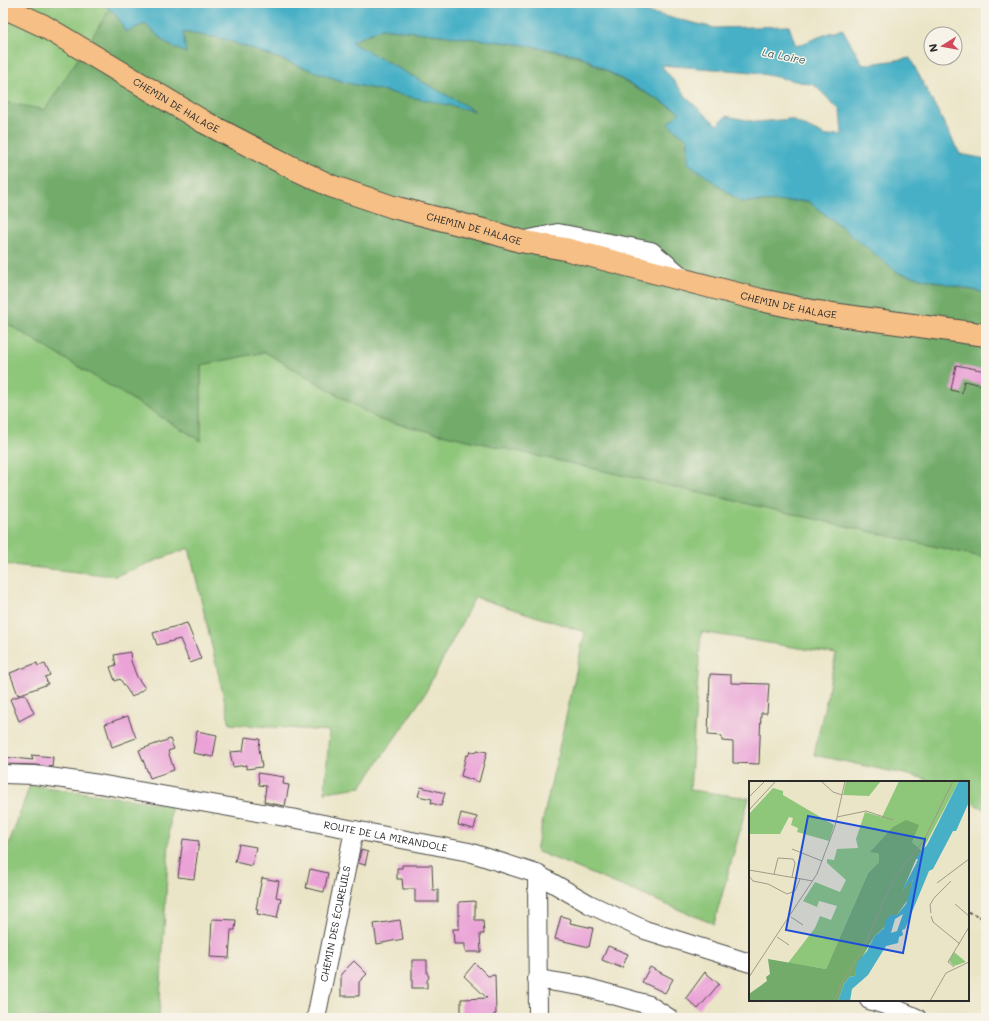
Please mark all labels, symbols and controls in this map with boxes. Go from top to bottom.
north arrow [923,26,963,66]
text: N [925,42,941,54]
water label: La Loire [761,44,807,67]
street label: CHEMIN DE HALAGE [130,74,222,136]
street label: CHEMIN DE HALAGE [425,209,524,248]
street label: CHEMIN DE HALAGE [739,288,838,322]
inset map [749,781,969,1001]
street label: ROUTE DE LA MIRANDOLE [323,817,449,855]
street label: CHEMIN DES ÉCUREUILS [316,864,354,983]

